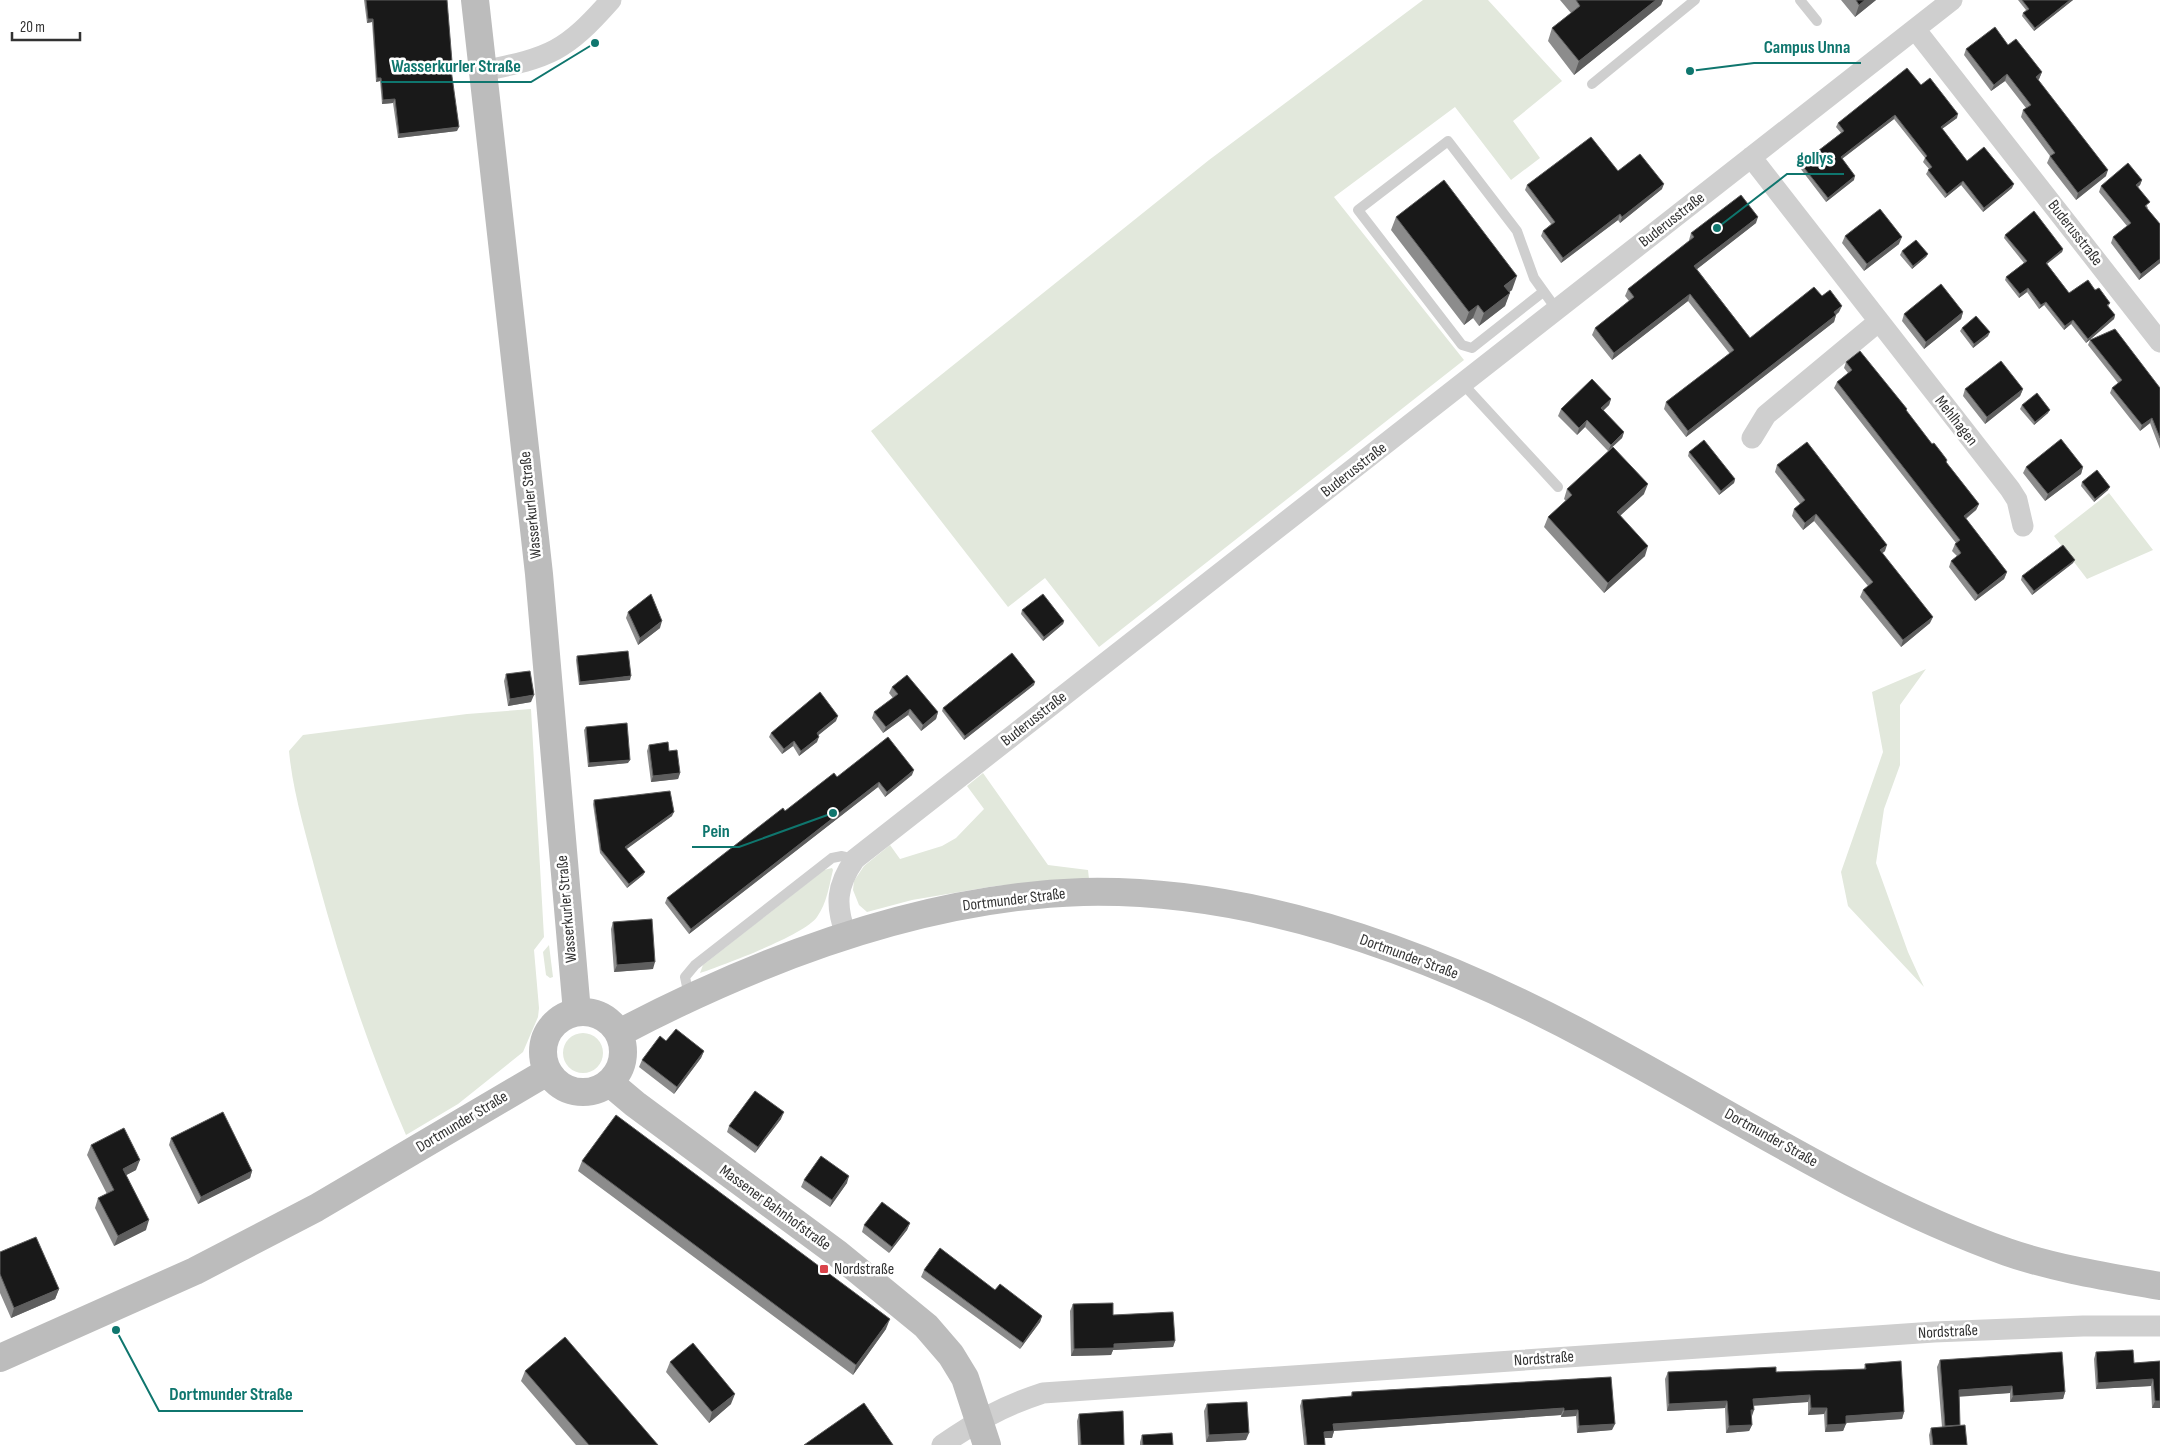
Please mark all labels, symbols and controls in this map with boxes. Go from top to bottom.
scale bar [12,10,80,42]
text: 20 m [20,18,45,37]
callout: Campus Unna [1754,30,1861,63]
text: Campus Unna [1764,37,1850,58]
callout: Wasserkurler Straße [381,49,531,82]
text: Wasserkurler Straße [391,56,521,77]
callout: gollys [1787,141,1844,174]
text: gollys [1796,148,1834,169]
street label: Buderusstraße [1635,188,1709,252]
street label: Buderusstraße [2043,196,2107,270]
street label: Mehlhagen [1931,392,1981,450]
street label: Buderusstraße [1317,438,1391,502]
street label: Wasserkurler Straße [516,450,546,560]
street label: Buderusstraße [997,687,1071,751]
callout: Pein [692,814,739,847]
text: Pein [702,821,730,842]
street label: Wasserkurler Straße [553,854,581,964]
street label: Dortmunder Straße [961,884,1067,916]
street label: Dortmunder Straße [1357,930,1461,984]
street label: Dortmunder Straße [413,1087,511,1157]
street label: Dortmunder Straße [1721,1105,1821,1171]
street label: Massener Bahnhofstraße [716,1161,834,1255]
place label: Nordstraße [834,1260,894,1279]
marker: Nordstraße [818,1263,830,1275]
street label: Nordstraße [1917,1321,1979,1343]
street label: Nordstraße [1513,1347,1575,1371]
callout: Dortmunder Straße [159,1378,303,1411]
text: Dortmunder Straße [169,1384,293,1405]

